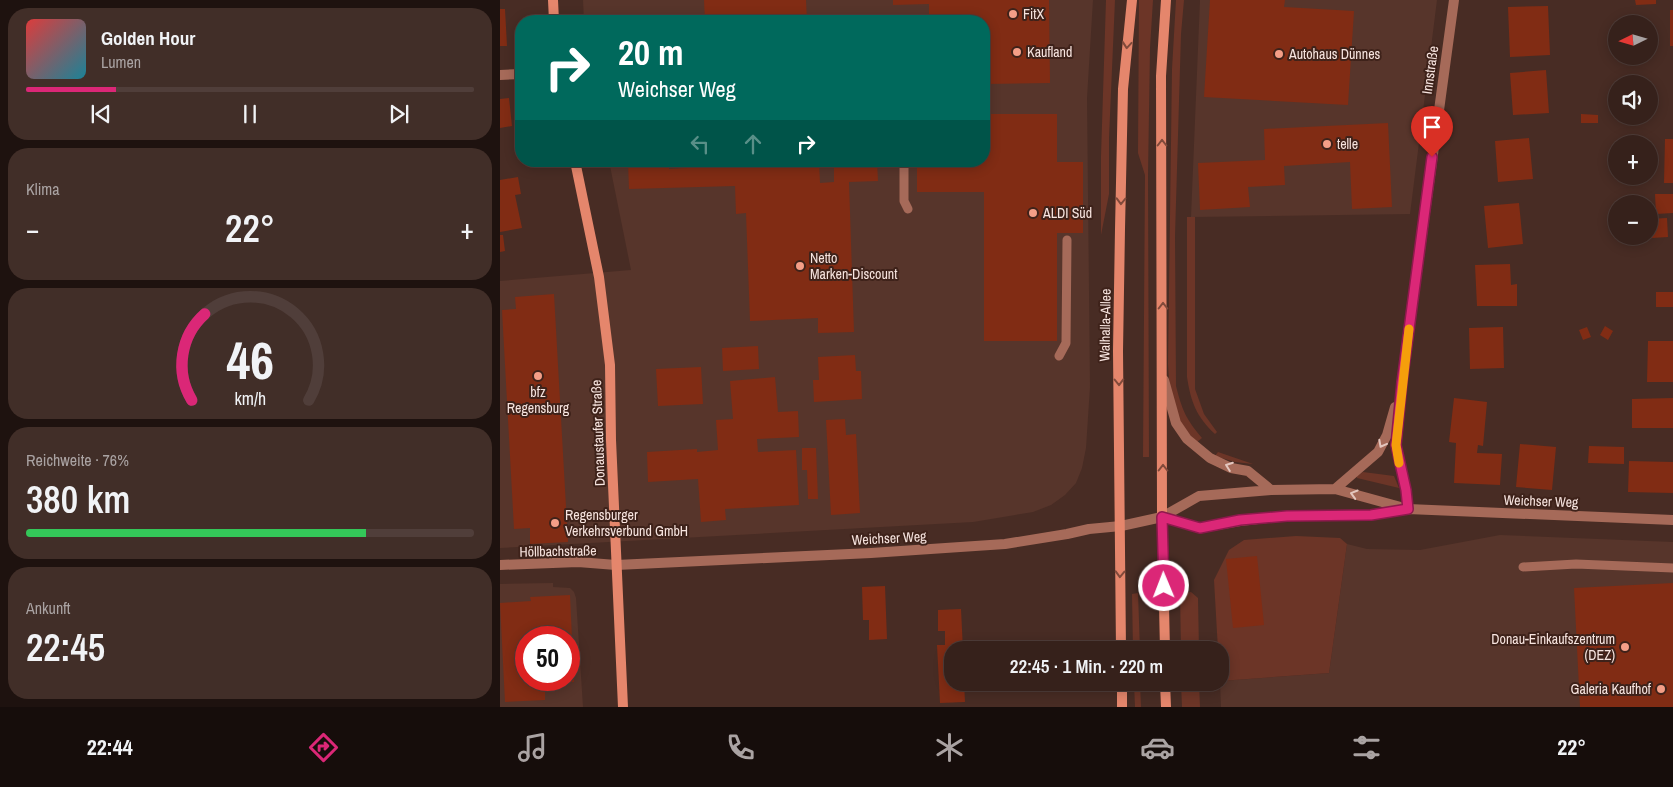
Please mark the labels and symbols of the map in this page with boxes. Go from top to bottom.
place label: FitX [1023,5,1044,23]
marker: FitX [1007,8,1019,20]
north arrow [1608,15,1658,65]
one-way arrow [1122,41,1133,49]
place label: Kaufland [1027,43,1072,61]
place label: Autohaus Dünnes [1288,45,1381,63]
street label: Innstraße [1418,45,1442,95]
marker: Kaufland [1011,46,1023,58]
marker: Autohaus Dünnes [1273,48,1285,60]
pin [1411,106,1453,157]
place label: telle [1337,135,1358,153]
marker: telle [1321,138,1333,150]
one-way arrow [1157,139,1167,147]
one-way arrow [1115,197,1126,205]
place label: ALDI Süd [1042,204,1092,222]
marker: ALDI Süd [1027,207,1039,219]
place label: Netto Marken-Discount [810,249,897,283]
marker: Netto Marken-Discount [794,260,806,272]
street label: Walhalla-Allee [1095,288,1115,362]
one-way arrow [1158,302,1168,310]
marker: bfz Regensburg [532,370,544,382]
street label: Donaustaufer Straße [587,379,609,487]
one-way arrow [1114,379,1124,387]
place label: bfz Regensburg [507,383,570,417]
one-way arrow [1378,439,1388,448]
one-way arrow [1225,462,1234,472]
one-way arrow [1158,464,1168,472]
one-way arrow [1351,490,1359,500]
street label: Weichser Weg [1503,491,1579,511]
place label: Regensburger Verkehrsverbund GmbH [565,506,688,540]
marker: Regensburger Verkehrsverbund GmbH [549,517,561,529]
street label: Weichser Weg [851,527,927,549]
street label: Höllbachstraße [519,541,597,561]
position arrow [1137,559,1189,611]
one-way arrow [1115,571,1125,579]
speed limit sign: 50 [515,626,580,691]
place label: Donau-Einkaufszentrum (DEZ) [1491,630,1615,664]
marker: Donau-Einkaufszentrum (DEZ) [1619,641,1631,653]
place label: Galeria Kaufhof [1571,680,1652,698]
marker: Galeria Kaufhof [1655,683,1667,695]

